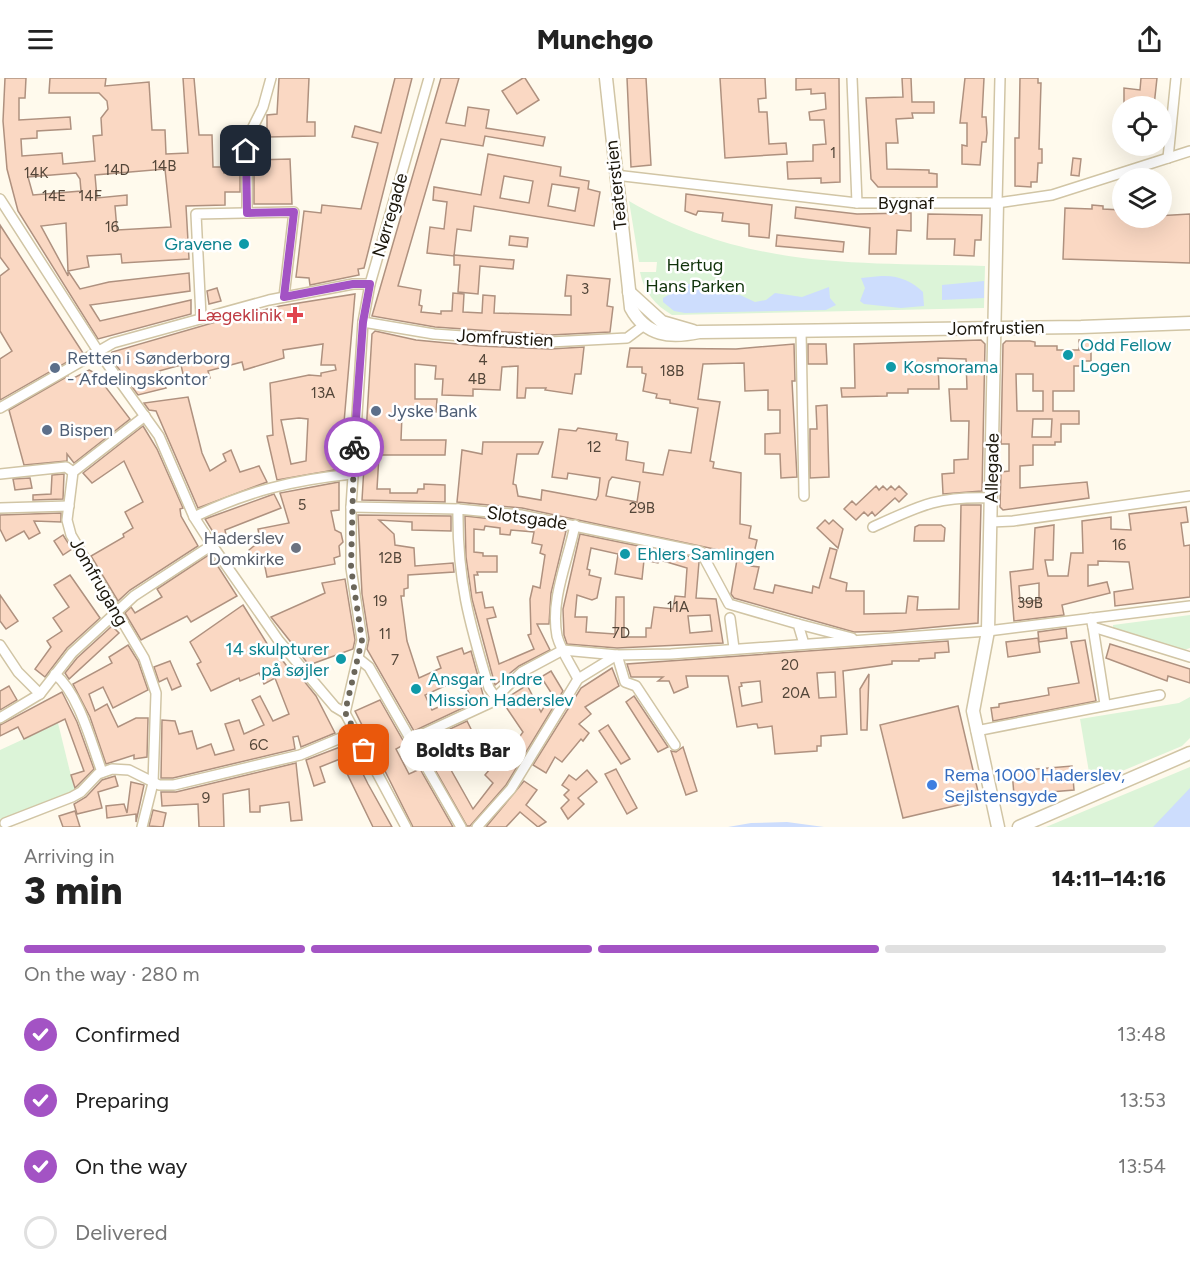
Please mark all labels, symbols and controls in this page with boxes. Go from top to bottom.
icon: menu [24,23,57,56]
text: Munchgo [537,23,653,56]
icon: share [1133,23,1166,56]
map controls [1112,96,1172,228]
button: locate [1112,96,1172,156]
pin [220,125,271,176]
icon: home [229,134,262,167]
street label: Teaterstien [600,139,632,231]
house number: 1 [830,144,836,162]
house number: 14B [152,157,176,175]
house number: 14D [104,161,130,179]
house number: 14K [24,164,49,182]
button: layers [1112,168,1172,228]
street label: Nørregade [368,170,413,260]
house number: 14E [42,187,66,205]
house number: 14F [78,187,102,205]
street label: Bygnaf [878,192,935,214]
house number: 16 [105,218,120,236]
place label: Gravene [164,233,232,255]
marker: Gravene [237,237,251,251]
park label: Hertug Hans Parken [645,254,745,297]
house number: 3 [581,280,589,298]
place label: Lægeklinik [197,304,282,326]
marker: Lægeklinik [286,306,304,324]
street label: Jomfrustien [947,316,1045,340]
street label: Jomfrustien [456,324,554,352]
place label: Odd Fellow Logen [1080,334,1171,377]
place label: Retten i Sønderborg - Afdelingskontor [67,347,230,390]
marker: Odd Fellow Logen [1061,348,1075,362]
house number: 4 [478,351,488,369]
place label: Kosmorama [903,356,998,378]
marker: Kosmorama [884,360,898,374]
marker: Retten i Sønderborg - Afdelingskontor [48,361,62,375]
house number: 18B [660,362,684,380]
house number: 4B [468,370,486,388]
house number: 13A [311,384,335,402]
place label: Jyske Bank [388,400,477,422]
marker: Jyske Bank [369,404,383,418]
courier [324,417,384,477]
place label: Bispen [59,419,113,441]
marker: Bispen [40,423,54,437]
icon: bike [338,431,371,464]
street label: Allegade [980,433,1004,503]
house number: 12 [587,438,601,456]
house number: 5 [298,496,306,514]
house number: 29B [629,499,655,517]
street label: Slotsgade [485,501,569,535]
place label: Haderslev Domkirke [204,527,285,570]
street label: Jomfrugang [65,534,133,630]
house number: 16 [1112,536,1127,554]
marker: Haderslev Domkirke [289,541,303,555]
place label: Ehlers Samlingen [637,543,775,565]
marker: Ehlers Samlingen [618,547,632,561]
house number: 12B [378,549,402,567]
house number: 19 [373,592,387,610]
house number: 39B [1017,594,1043,612]
house number: 11A [667,598,689,616]
house number: 7D [612,624,630,642]
house number: 11 [379,625,391,643]
place label: 14 skulpturer på søjler [225,638,329,681]
house number: 7 [391,651,399,669]
marker: 14 skulpturer på søjler [334,652,348,666]
house number: 20 [781,656,799,674]
place label: Ansgar - Indre Mission Haderslev [428,668,574,711]
marker: Ansgar - Indre Mission Haderslev [409,682,423,696]
house number: 20A [782,684,810,702]
pin [338,724,389,775]
callout: Boldts Bar [400,729,526,771]
icon: bag [347,733,380,766]
house number: 6C [249,736,269,754]
text: Boldts Bar [416,738,510,762]
place label: Rema 1000 Haderslev, Sejlstensgyde [944,764,1125,807]
marker: Rema 1000 Haderslev, Sejlstensgyde [925,778,939,792]
house number: 9 [202,789,210,807]
text: Arriving in [24,844,114,868]
text: 14:11–14:16 [1052,865,1166,892]
text: 3 min [24,867,122,914]
text: On the way · 280 m [24,962,199,986]
icon: check [24,1018,57,1051]
text: Confirmed [75,1021,180,1048]
text: 13:48 [1117,1022,1166,1046]
icon: check [24,1084,57,1117]
text: Preparing [75,1087,169,1114]
text: 13:53 [1119,1088,1166,1112]
icon: check [24,1150,57,1183]
text: On the way [75,1153,187,1180]
text: 13:54 [1118,1154,1166,1178]
text: Delivered [75,1219,168,1246]

